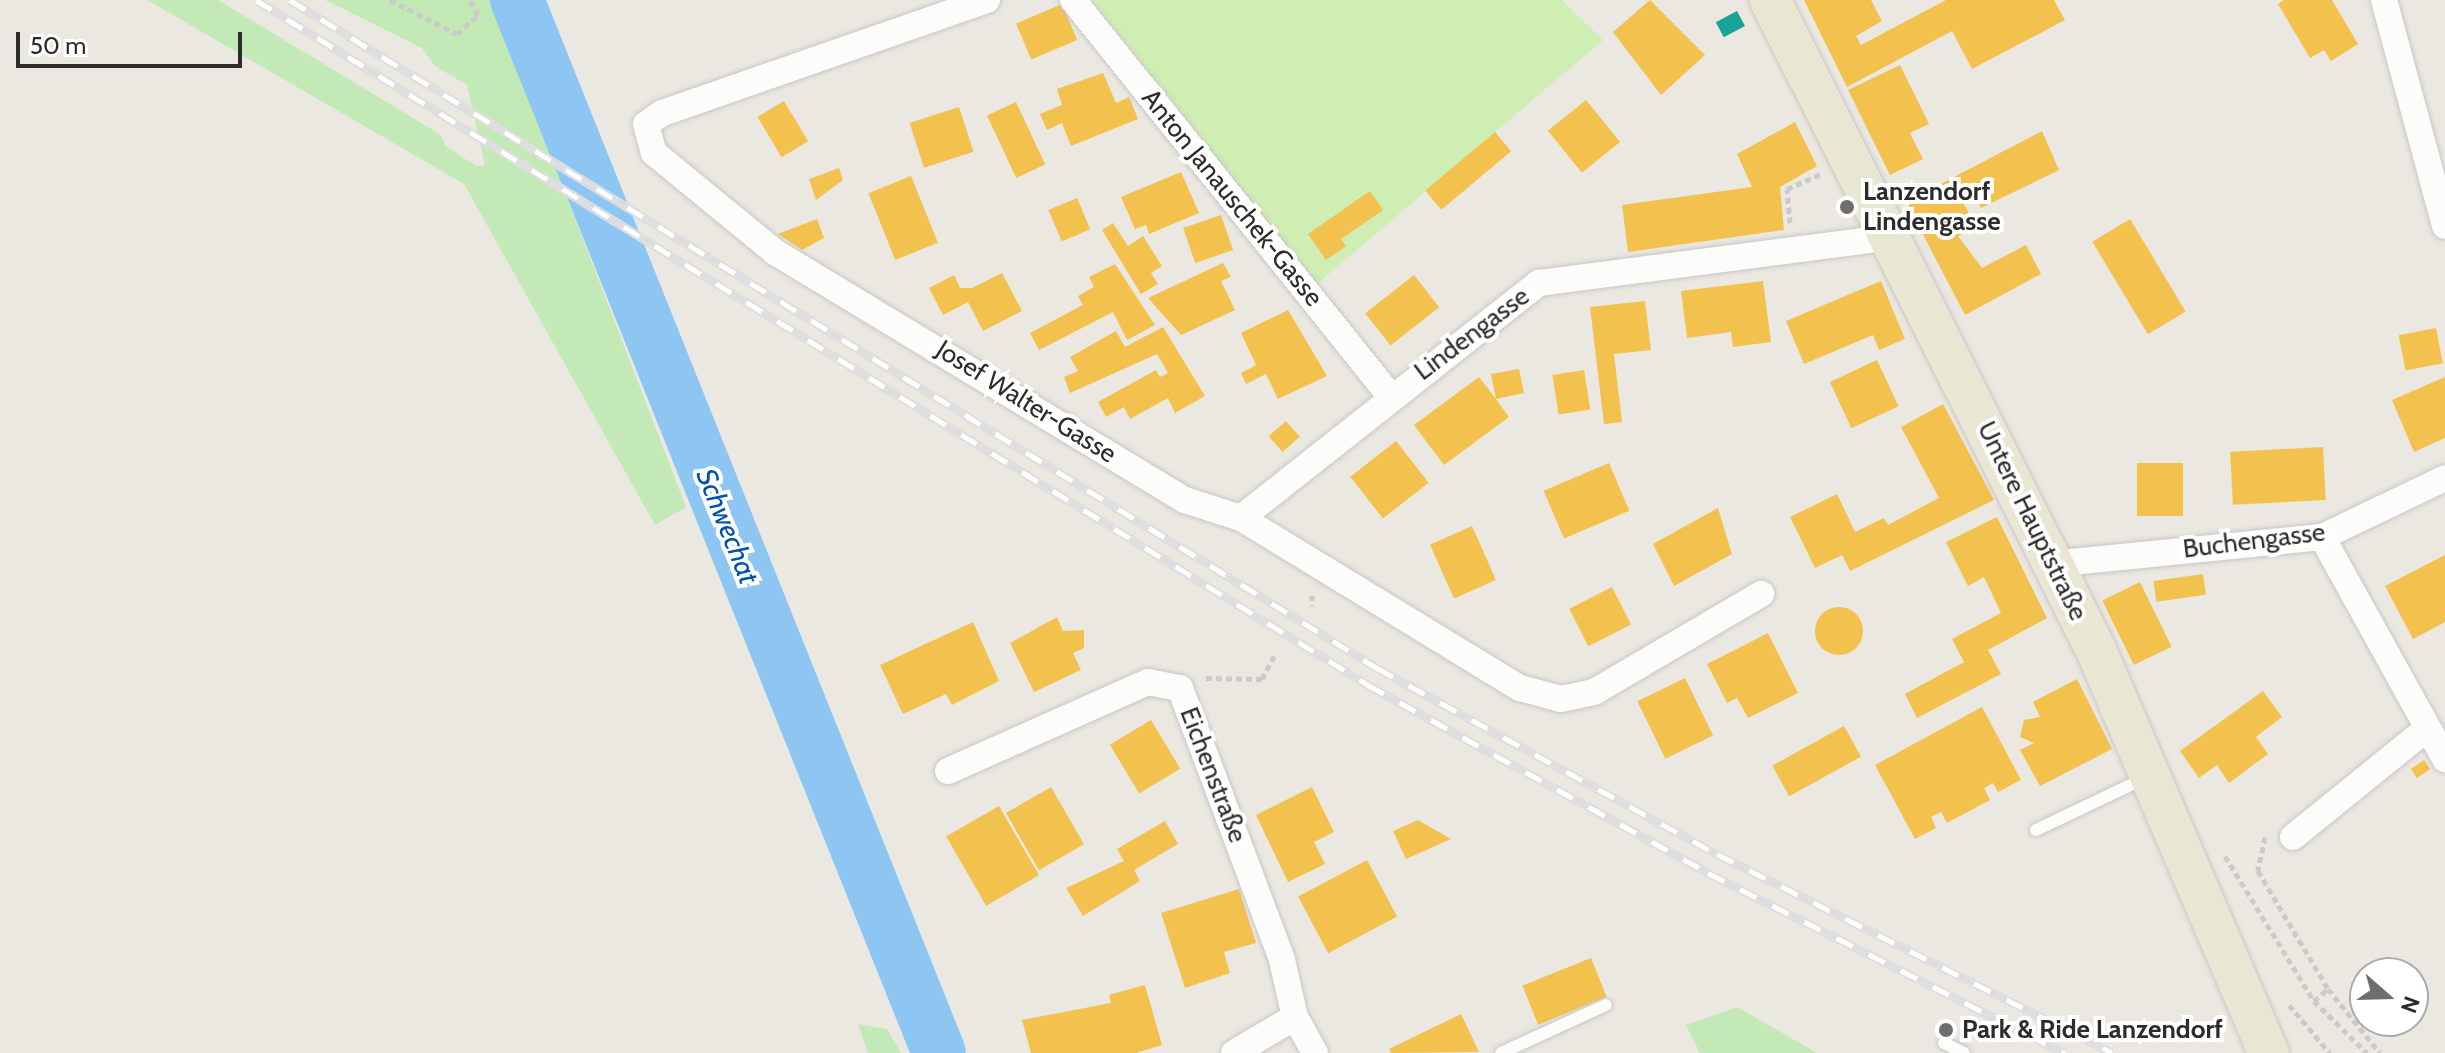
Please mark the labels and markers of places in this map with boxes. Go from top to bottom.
place label: Lanzendorf Lindengasse [1863,176,2001,238]
marker: Lanzendorf Lindengasse [1838,198,1856,216]
place label: Park & Ride Lanzendorf [1962,1014,2223,1046]
marker: Park & Ride Lanzendorf [1937,1021,1955,1039]

